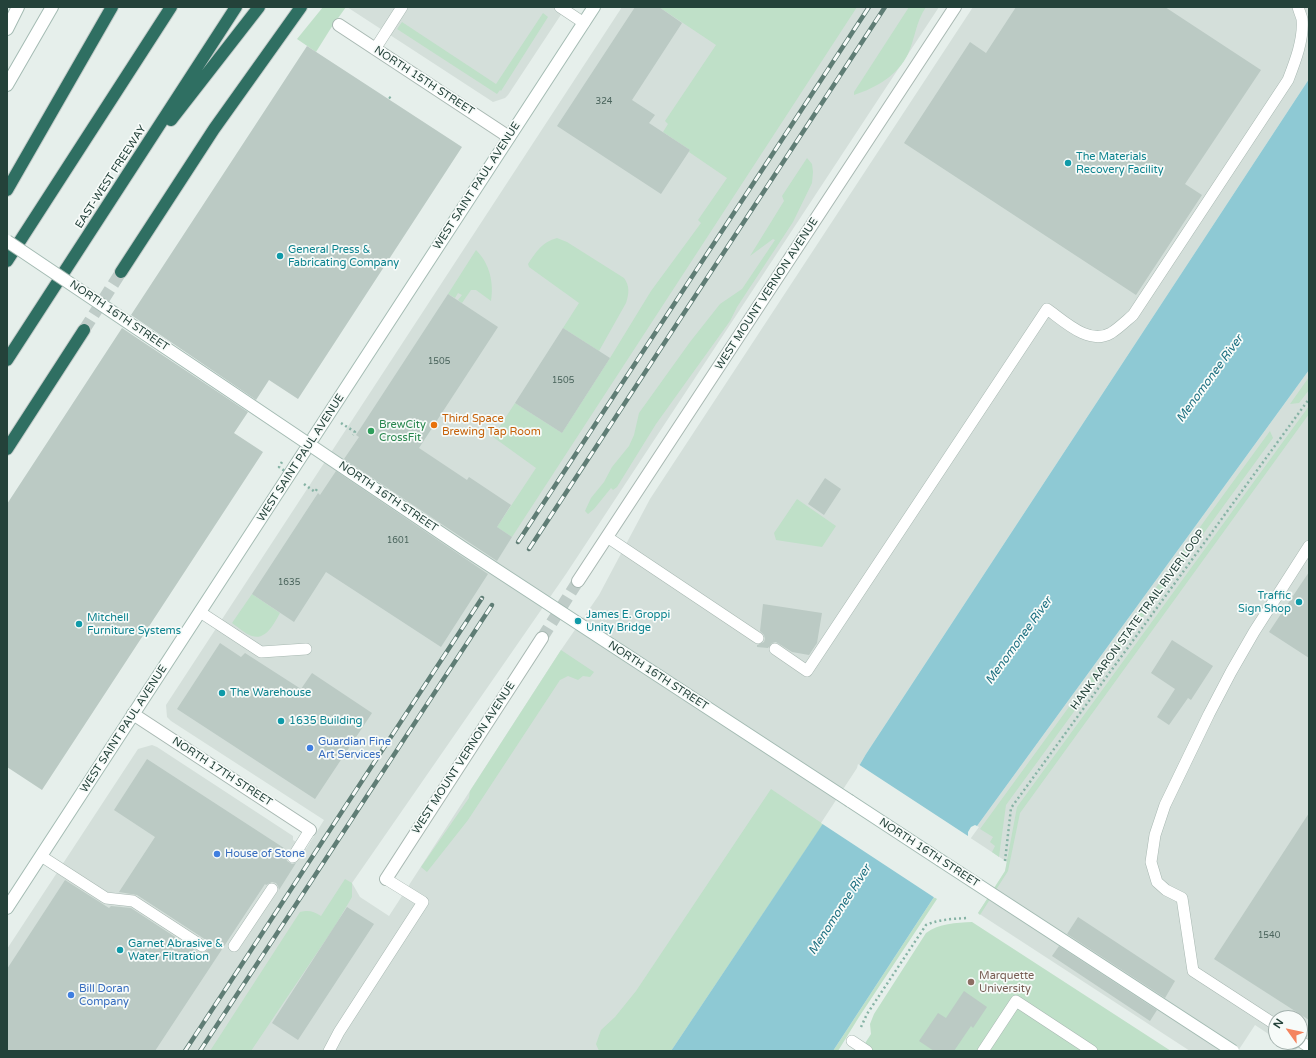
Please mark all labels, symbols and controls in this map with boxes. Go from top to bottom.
street label: NORTH 15TH STREET [371,44,477,118]
house number: 324 [596,97,612,107]
street label: WEST SAINT PAUL AVENUE [431,120,523,252]
street label: EAST-WEST FREEWAY [73,123,149,231]
place label: The Materials Recovery Facility [1076,150,1164,176]
marker: The Materials Recovery Facility [1063,158,1073,168]
street label: WEST MOUNT VERNON AVENUE [713,215,821,373]
place label: General Press & Fabricating Company [288,243,399,269]
marker: General Press & Fabricating Company [275,251,285,261]
street label: NORTH 16TH STREET [67,278,171,354]
water label: Menomonee River [1174,333,1246,425]
house number: 1505 [428,357,450,367]
house number: 1505 [552,376,574,386]
street label: WEST SAINT PAUL AVENUE [255,392,347,524]
place label: Third Space Brewing Tap Room [442,412,541,438]
place label: BrewCity CrossFit [379,418,426,444]
marker: Third Space Brewing Tap Room [429,420,439,430]
marker: BrewCity CrossFit [366,426,376,436]
street label: NORTH 16TH STREET [336,459,440,535]
street label: HANK AARON STATE TRAIL RIVER LOOP [1068,527,1208,713]
house number: 1601 [387,536,409,546]
house number: 1635 [278,578,300,588]
place label: Traffic Sign Shop [1238,589,1291,615]
water label: Menomonee River [983,595,1055,687]
marker: Traffic Sign Shop [1294,597,1304,607]
place label: James E. Groppi Unity Bridge [586,608,670,634]
place label: Mitchell Furniture Systems [87,611,181,637]
marker: James E. Groppi Unity Bridge [573,616,583,626]
marker: Mitchell Furniture Systems [74,619,84,629]
street label: NORTH 16TH STREET [605,639,711,713]
street label: WEST SAINT PAUL AVENUE [78,663,170,795]
street label: WEST MOUNT VERNON AVENUE [410,679,518,837]
place label: The Warehouse [230,686,311,700]
marker: The Warehouse [217,688,227,698]
place label: 1635 Building [289,714,363,728]
marker: 1635 Building [276,716,286,726]
street label: NORTH 17TH STREET [169,735,275,809]
place label: Guardian Fine Art Services [318,735,391,761]
marker: Guardian Fine Art Services [305,743,315,753]
street label: NORTH 16TH STREET [876,816,982,890]
place label: House of Stone [225,847,305,861]
marker: House of Stone [212,849,222,859]
water label: Menomonee River [806,862,874,958]
house number: 1540 [1258,931,1280,941]
place label: Garnet Abrasive & Water Filtration [128,937,223,963]
marker: Garnet Abrasive & Water Filtration [115,945,125,955]
place label: Marquette University [979,969,1034,995]
marker: Marquette University [966,977,976,987]
place label: Bill Doran Company [79,982,129,1008]
marker: Bill Doran Company [66,990,76,1000]
north arrow [1268,1010,1308,1050]
text: N [1270,1016,1286,1031]

